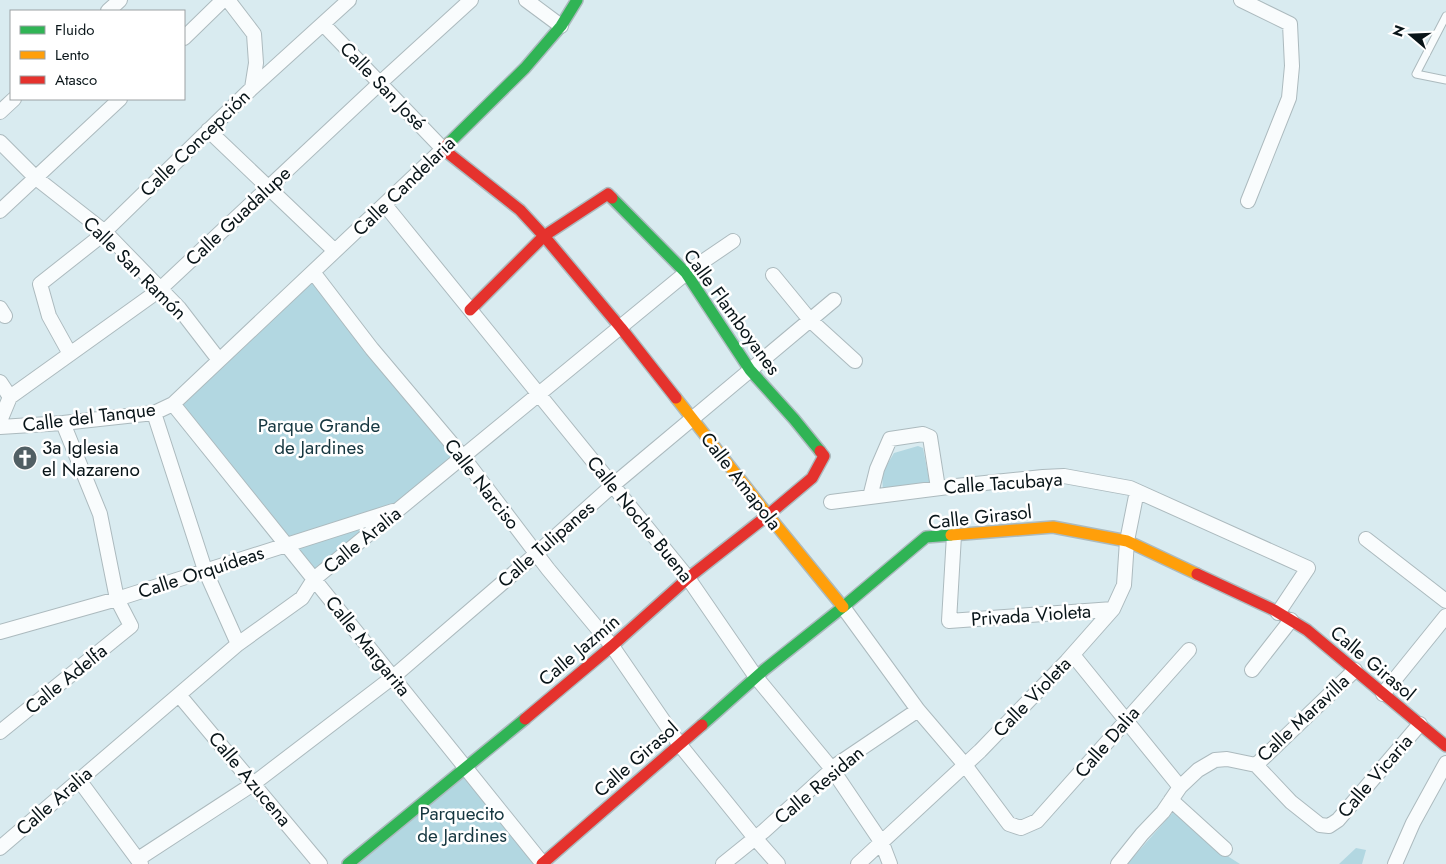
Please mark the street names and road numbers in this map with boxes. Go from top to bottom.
street label: Calle San José [334,36,432,137]
street label: Calle Concepción [134,83,256,203]
street label: Calle Candelaria [347,130,461,242]
street label: Calle Guadalupe [179,160,297,272]
street label: Calle San Ramón [77,210,193,326]
street label: Calle Flamboyanes [677,243,787,381]
street label: Calle del Tanque [21,395,157,439]
street label: Calle Amapola [694,426,788,536]
street label: Calle Narciso [438,433,526,535]
street label: Calle Noche Buena [581,450,699,588]
street label: Calle Tacubaya [943,465,1063,501]
street label: Calle Tulipanes [492,494,601,594]
street label: Calle Girasol [927,498,1033,536]
street label: Calle Aralia [317,500,407,580]
street label: Calle Orquídeas [135,539,268,605]
street label: Calle Margarita [319,590,417,702]
street label: Privada Violeta [970,597,1092,633]
street label: Calle Jazmín [533,608,625,692]
street label: Calle Girasol [1324,619,1422,707]
street label: Calle Adelfa [19,638,113,720]
street label: Calle Violeta [987,651,1077,743]
street label: Calle Maravilla [1251,668,1355,768]
street label: Calle Dalia [1068,700,1146,784]
street label: Calle Girasol [588,715,684,803]
street label: Calle Azucena [202,726,298,832]
street label: Calle Vicaria [1331,728,1419,824]
street label: Calle Residan [768,740,870,830]
street label: Calle Aralia [10,760,98,842]

